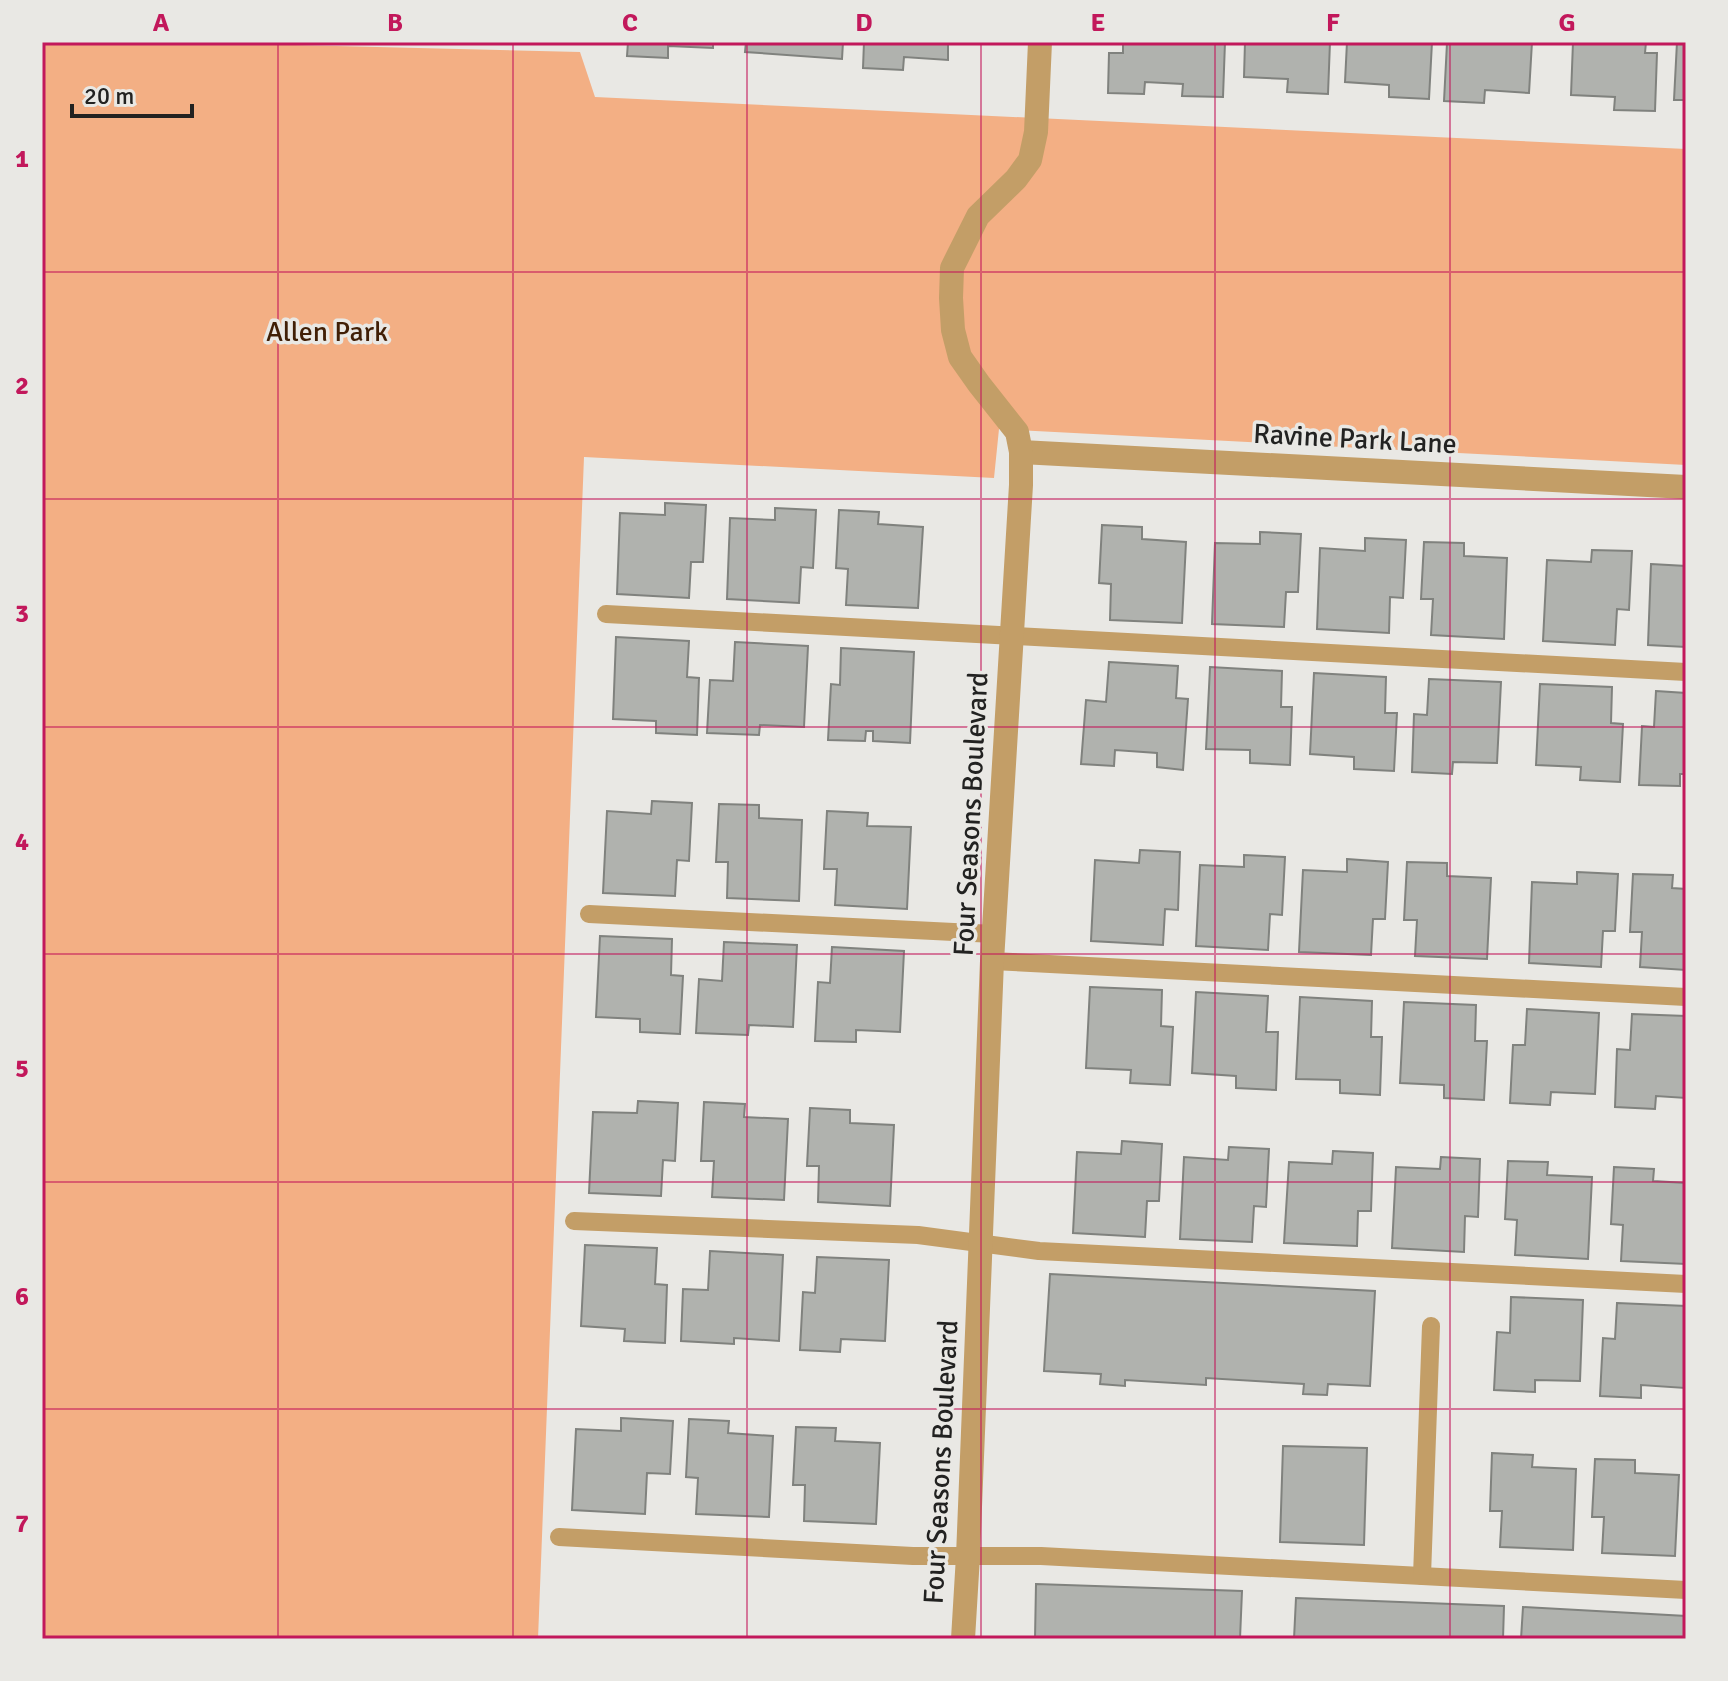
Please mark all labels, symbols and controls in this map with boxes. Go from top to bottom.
text: A [153,7,170,39]
text: B [387,7,403,39]
text: C [622,7,638,39]
text: D [855,7,873,39]
text: E [1091,7,1105,39]
text: F [1326,7,1340,39]
text: G [1558,7,1576,39]
scale bar [72,68,192,118]
text: 20 m [84,81,134,111]
text: 1 [15,143,29,175]
park label: Allen Park [266,315,388,349]
text: 2 [15,370,29,402]
street label: Ravine Park Lane [1252,417,1458,461]
text: 3 [15,598,29,630]
street label: Four Seasons Boulevard [947,671,995,957]
text: 4 [15,826,29,858]
text: 5 [15,1053,29,1085]
text: 6 [15,1281,29,1313]
street label: Four Seasons Boulevard [917,1319,965,1605]
text: 7 [15,1508,29,1540]

